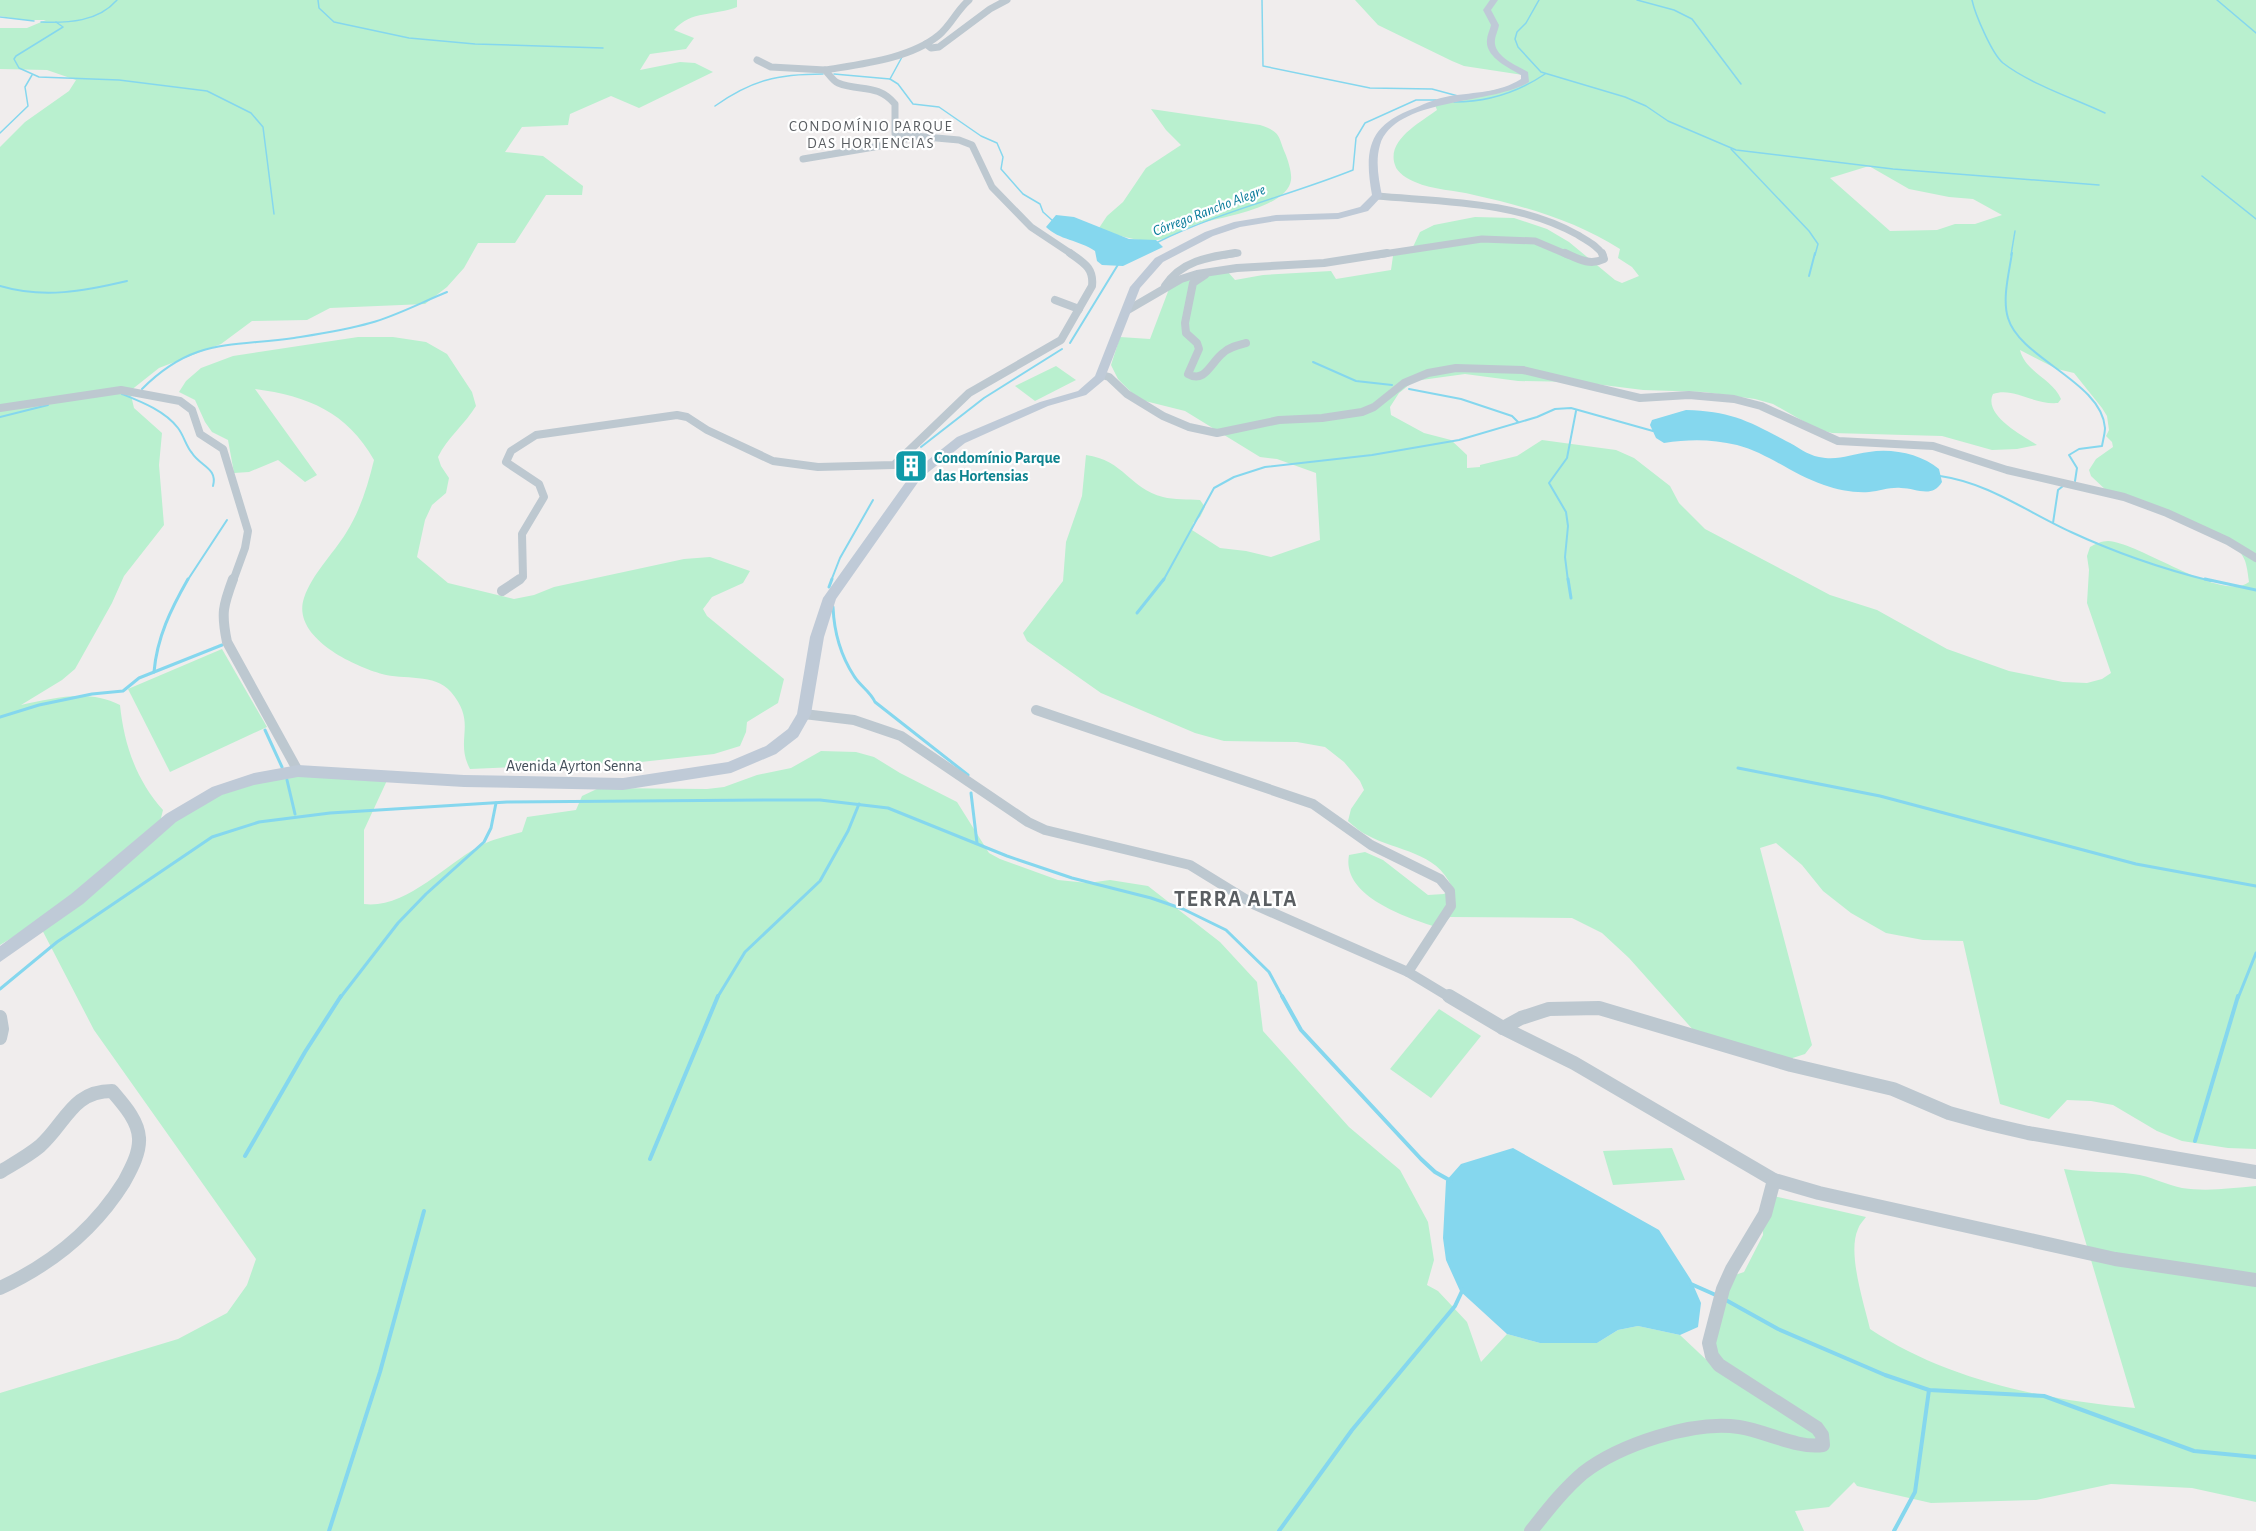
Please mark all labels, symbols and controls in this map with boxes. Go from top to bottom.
district label: CONDOMÍNIO PARQUE DAS HORTENCIAS [789,117,953,151]
water label: Córrego Rancho Alegre [1151,182,1268,239]
building icon: Condomínio Parque das Hortensias [893,448,929,484]
place label: Condomínio Parque das Hortensias [934,450,1061,484]
street label: Avenida Ayrton Senna [506,758,642,775]
district label: TERRA ALTA [1174,888,1298,910]

